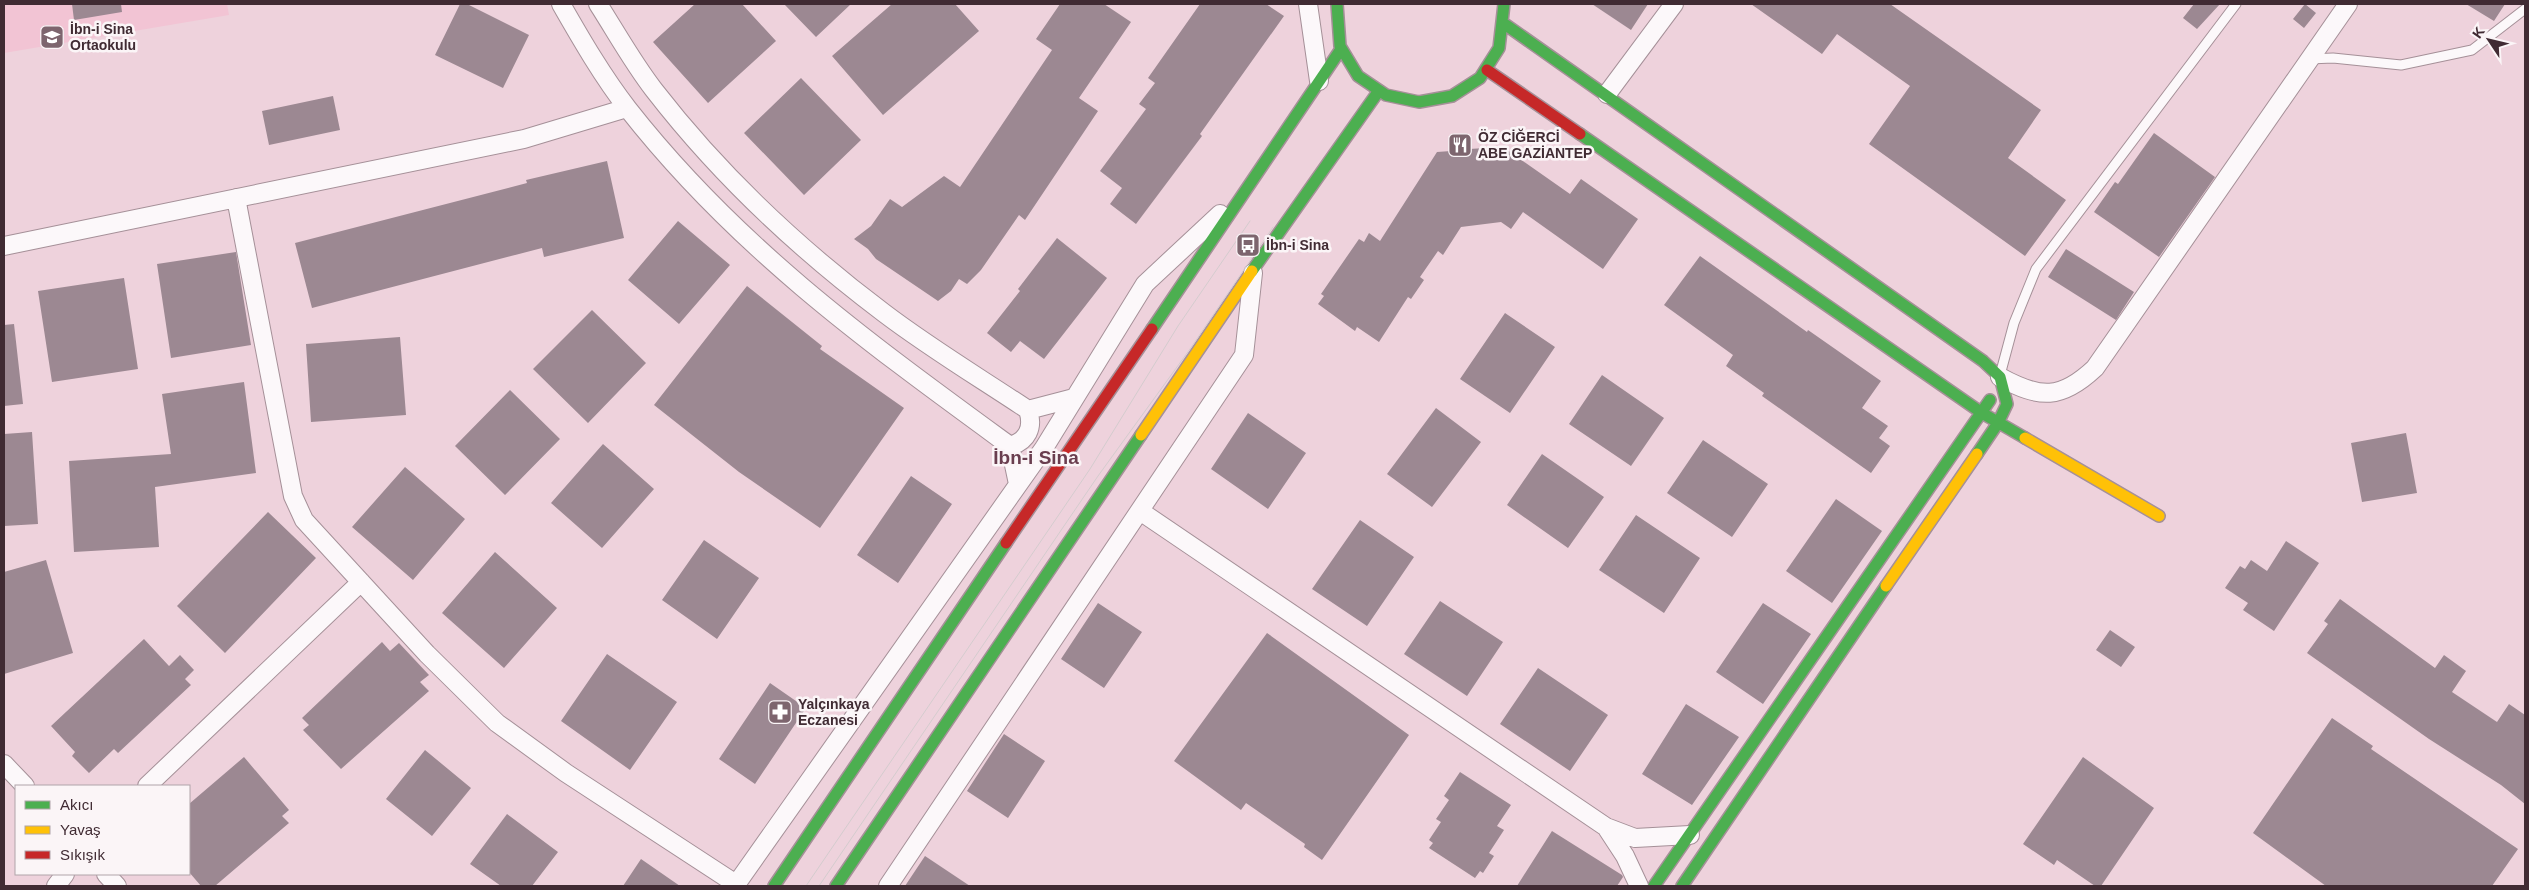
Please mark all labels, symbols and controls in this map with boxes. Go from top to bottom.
north arrow [2464,15,2514,65]
place label: İbn-i Sina Ortaokulu [70,21,136,53]
school or university icon: İbn-i Sina Ortaokulu [39,24,65,50]
text: K [2469,24,2488,41]
place label: ÖZ CİĞERCİ ABE GAZİANTEP [1478,128,1592,161]
restaurant icon: ÖZ CİĞERCİ ABE GAZİANTEP [1447,132,1473,158]
bus stop icon: İbn-i Sina [1235,232,1261,258]
place label: İbn-i Sina [1266,237,1329,253]
district label: İbn-i Sina [993,447,1079,468]
place label: Yalçınkaya Eczanesi [798,696,870,728]
pharmacy icon: Yalçınkaya Eczanesi [767,699,793,725]
legend [15,785,190,875]
text: Akıcı [60,796,93,813]
text: Yavaş [60,821,101,838]
text: Sıkışık [60,846,106,863]

